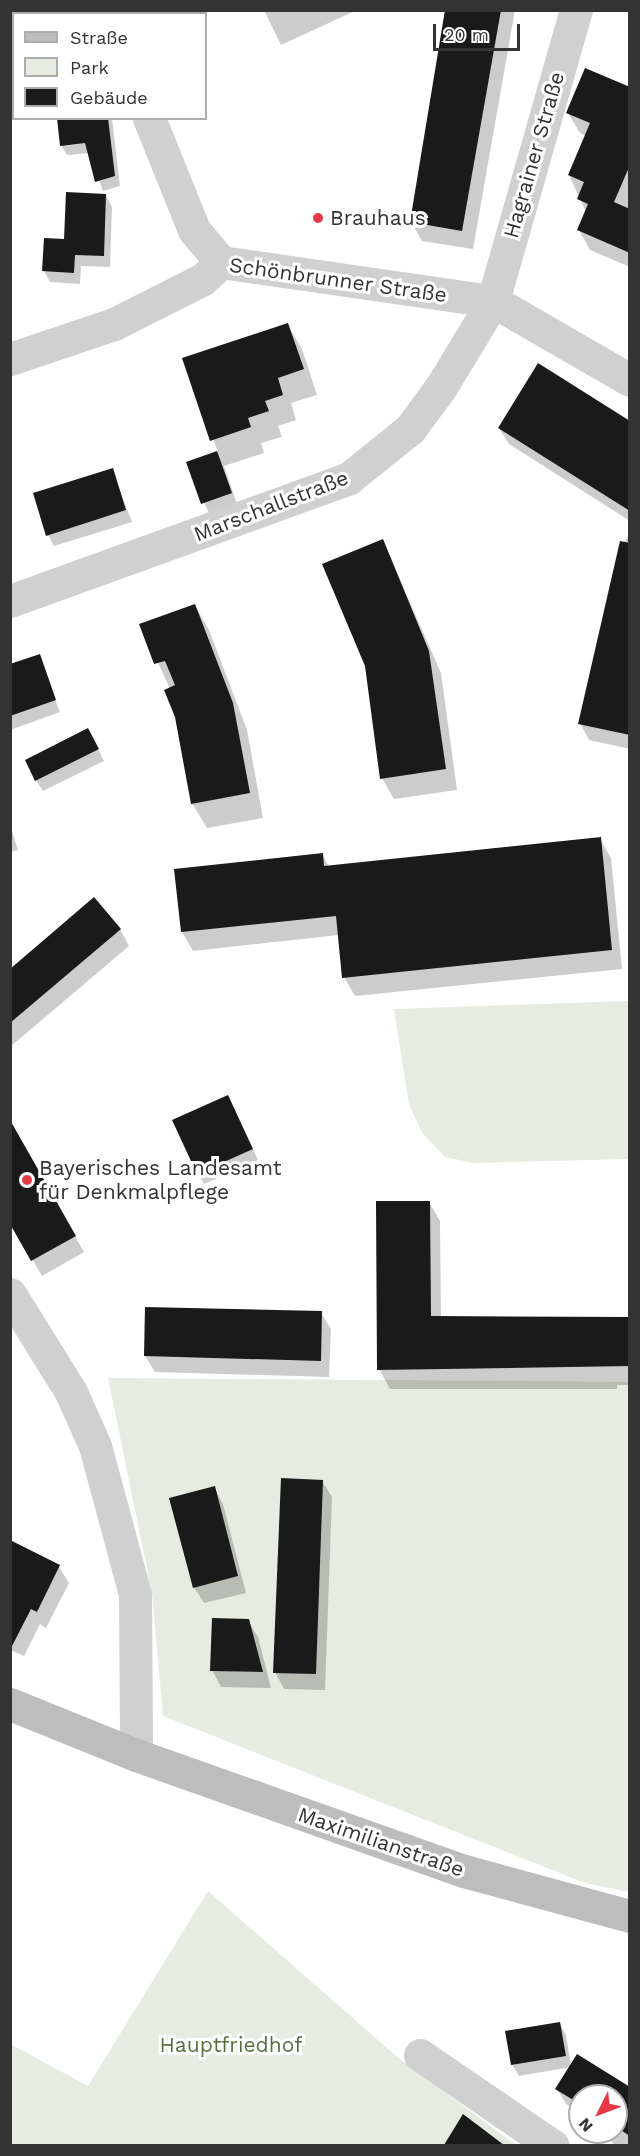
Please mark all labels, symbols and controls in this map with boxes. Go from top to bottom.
legend [12,12,207,120]
scale bar [436,12,523,50]
text: 20 m [444,24,489,45]
text: Straße [70,27,128,48]
text: Park [70,57,109,78]
street label: Hagrainer Straße [498,69,570,241]
text: Gebäude [70,87,148,108]
place label: Brauhaus [330,205,426,231]
marker: Brauhaus [311,211,325,225]
street label: Schönbrunner Straße [227,252,449,308]
street label: Marschallstraße [190,465,352,547]
place label: Bayerisches Landesamt für Denkmalpflege [39,1155,282,1205]
marker: Bayerisches Landesamt für Denkmalpflege [20,1173,34,1187]
street label: Maximilianstraße [295,1802,467,1882]
park label: Hauptfriedhof [160,2032,302,2058]
north arrow [568,2084,628,2144]
text: N [575,2114,597,2136]

